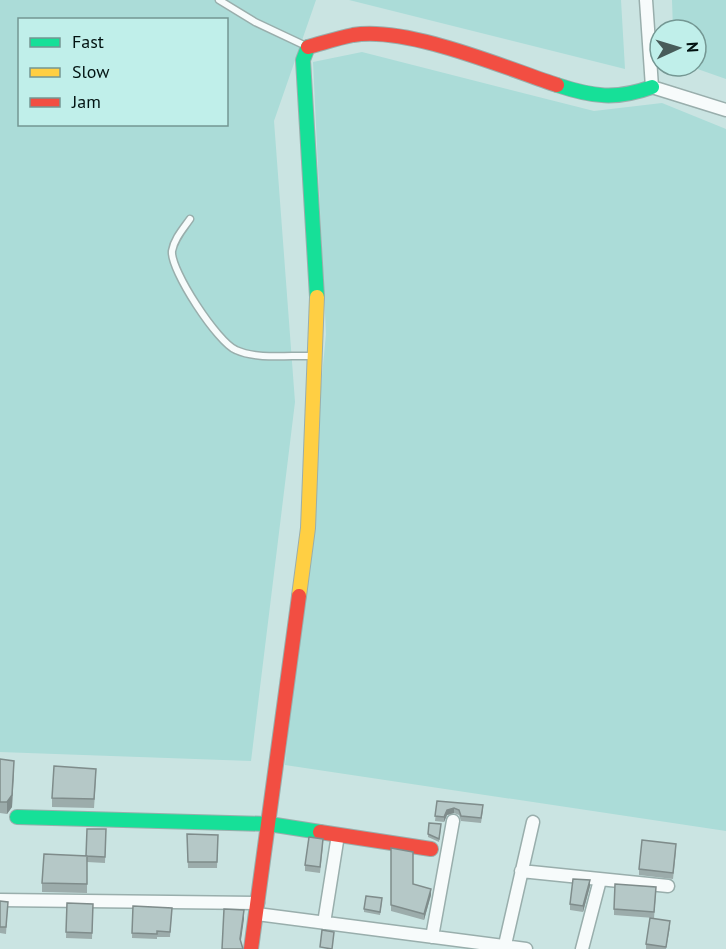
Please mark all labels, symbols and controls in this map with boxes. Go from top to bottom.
legend [18,18,228,126]
north arrow [648,18,708,78]
text: Fast [72,30,104,53]
text: N [683,41,703,53]
text: Slow [72,60,110,83]
text: Jam [71,90,101,113]

